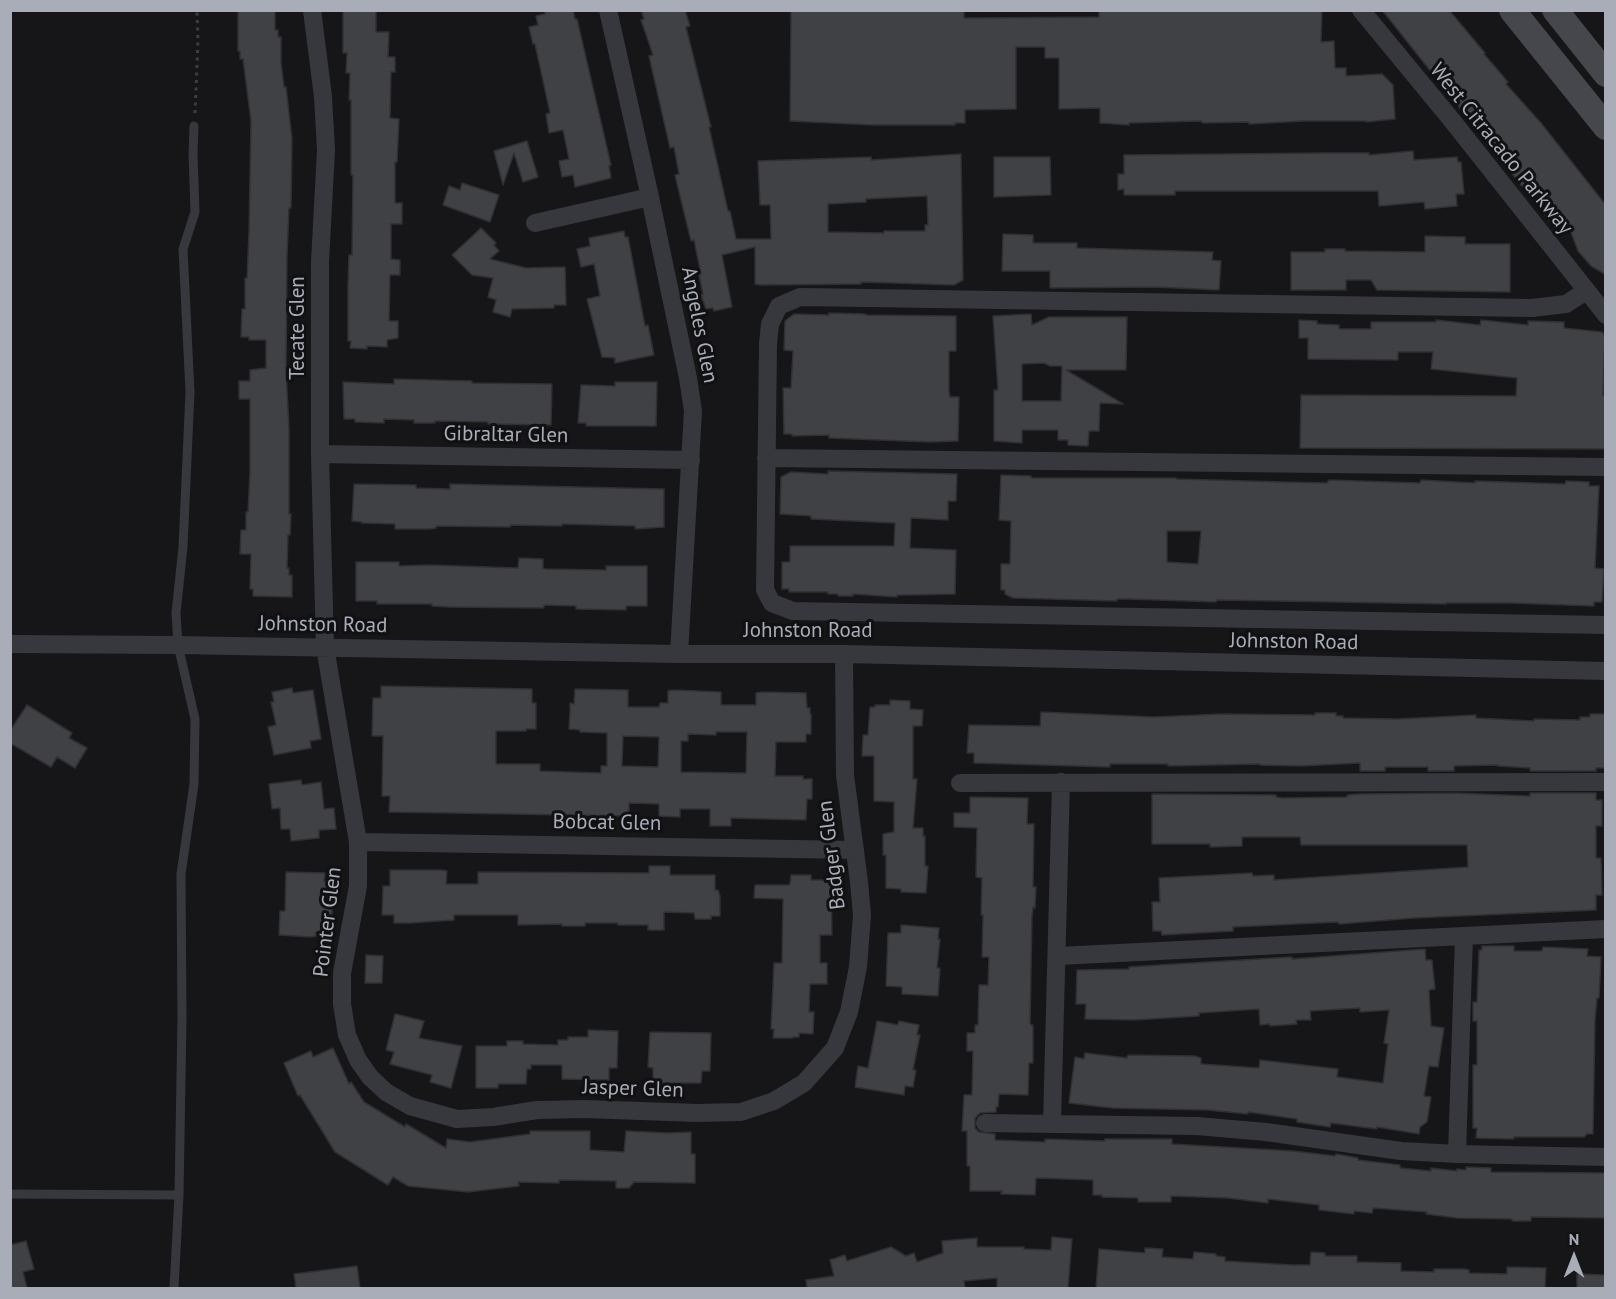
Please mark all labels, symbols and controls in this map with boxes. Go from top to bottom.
street label: West Citracado Parkway [1424,58,1578,240]
street label: Angeles Glen [675,265,723,385]
street label: Tecate Glen [285,276,311,380]
street label: Gibraltar Glen [443,421,569,449]
street label: Johnston Road [258,611,388,639]
street label: Johnston Road [744,618,872,644]
street label: Johnston Road [1229,628,1359,656]
street label: Badger Glen [813,799,851,911]
street label: Bobcat Glen [552,809,662,837]
street label: Pointer Glen [309,865,347,979]
street label: Jasper Glen [582,1075,684,1103]
north arrow [1544,1227,1604,1287]
text: N [1569,1229,1579,1249]

